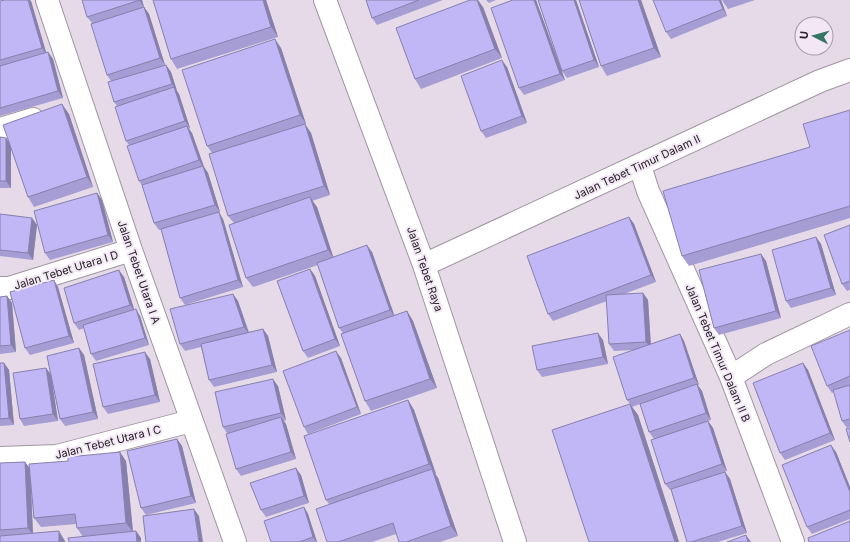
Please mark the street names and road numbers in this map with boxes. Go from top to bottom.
street label: Jalan Tebet Timur Dalam II [571,131,703,203]
street label: Jalan Tebet Utara I A [115,218,163,326]
street label: Jalan Tebet Raya [404,225,446,313]
street label: Jalan Tebet Utara I D [12,247,120,293]
street label: Jalan Tebet Timur Dalam II B [683,282,753,424]
street label: Jalan Tebet Utara I C [53,422,163,462]

